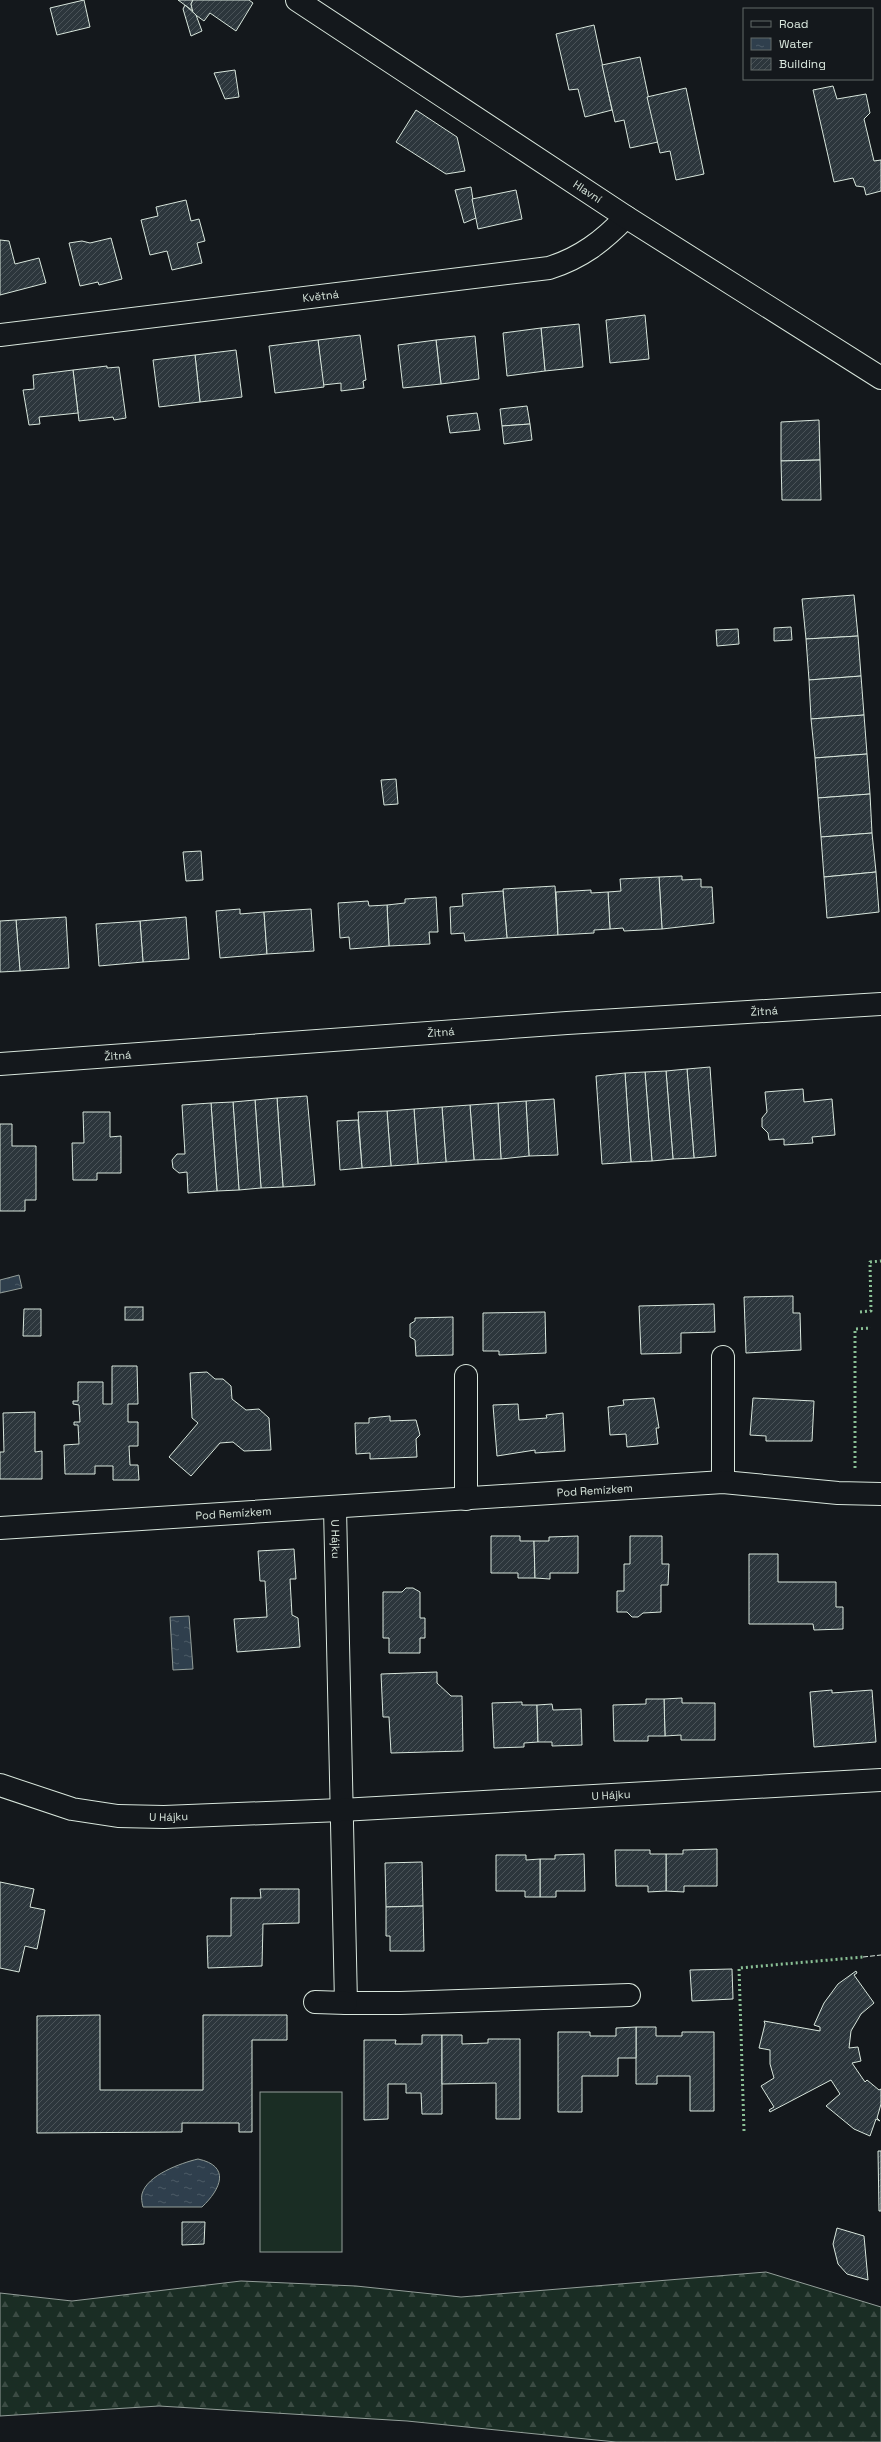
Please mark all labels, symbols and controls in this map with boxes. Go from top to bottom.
legend [743,8,873,80]
text: Road [779,16,808,32]
text: Water [779,36,813,52]
text: Building [779,56,826,72]
street label: Hlavní [571,177,605,206]
street label: Květná [302,287,340,305]
street label: Žitná [750,1003,779,1019]
street label: Žitná [427,1024,456,1040]
street label: Žitná [104,1047,132,1063]
street label: Pod Remízkem [556,1481,633,1500]
street label: Pod Remízkem [195,1504,272,1523]
street label: U Hájku [328,1519,343,1559]
street label: U Hájku [591,1787,631,1803]
street label: U Hájku [149,1809,188,1824]

